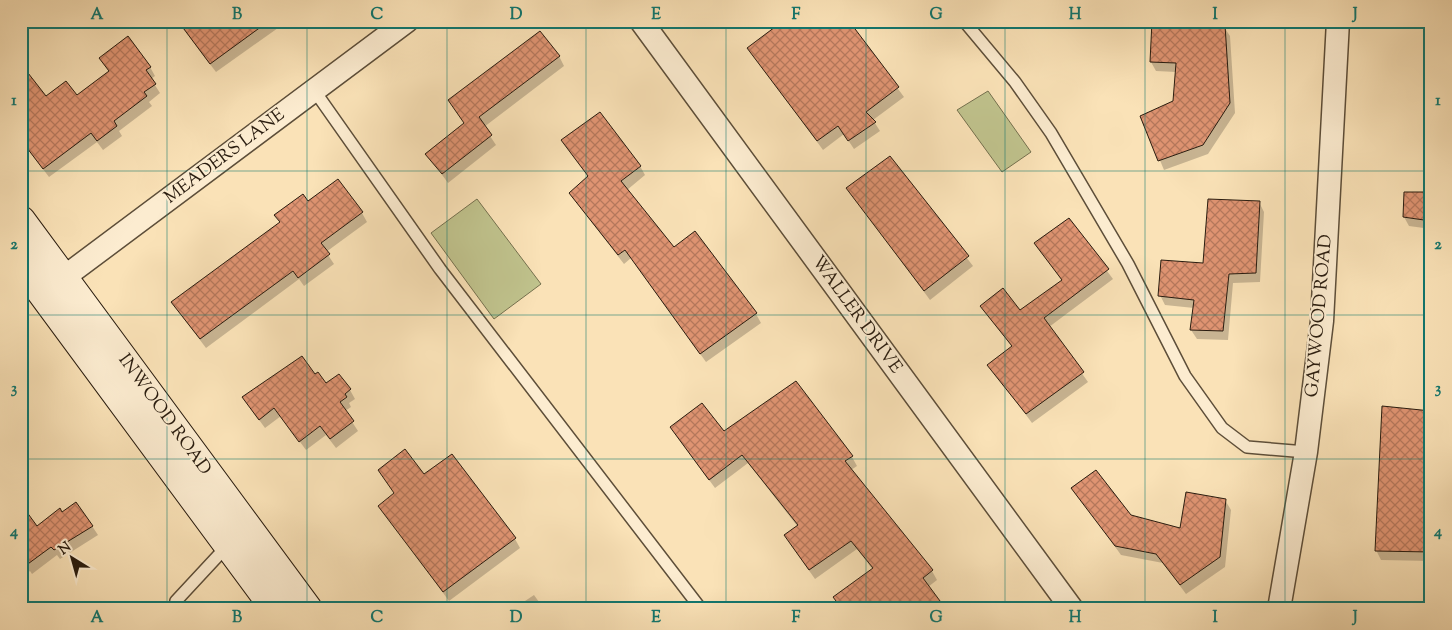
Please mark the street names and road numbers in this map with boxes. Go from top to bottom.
street label: MEADERS LANE [159,103,291,211]
street label: GAYWOOD ROAD [1300,233,1340,399]
street label: WALLER DRIVE [804,251,908,379]
street label: INWOOD ROAD [111,349,217,481]

